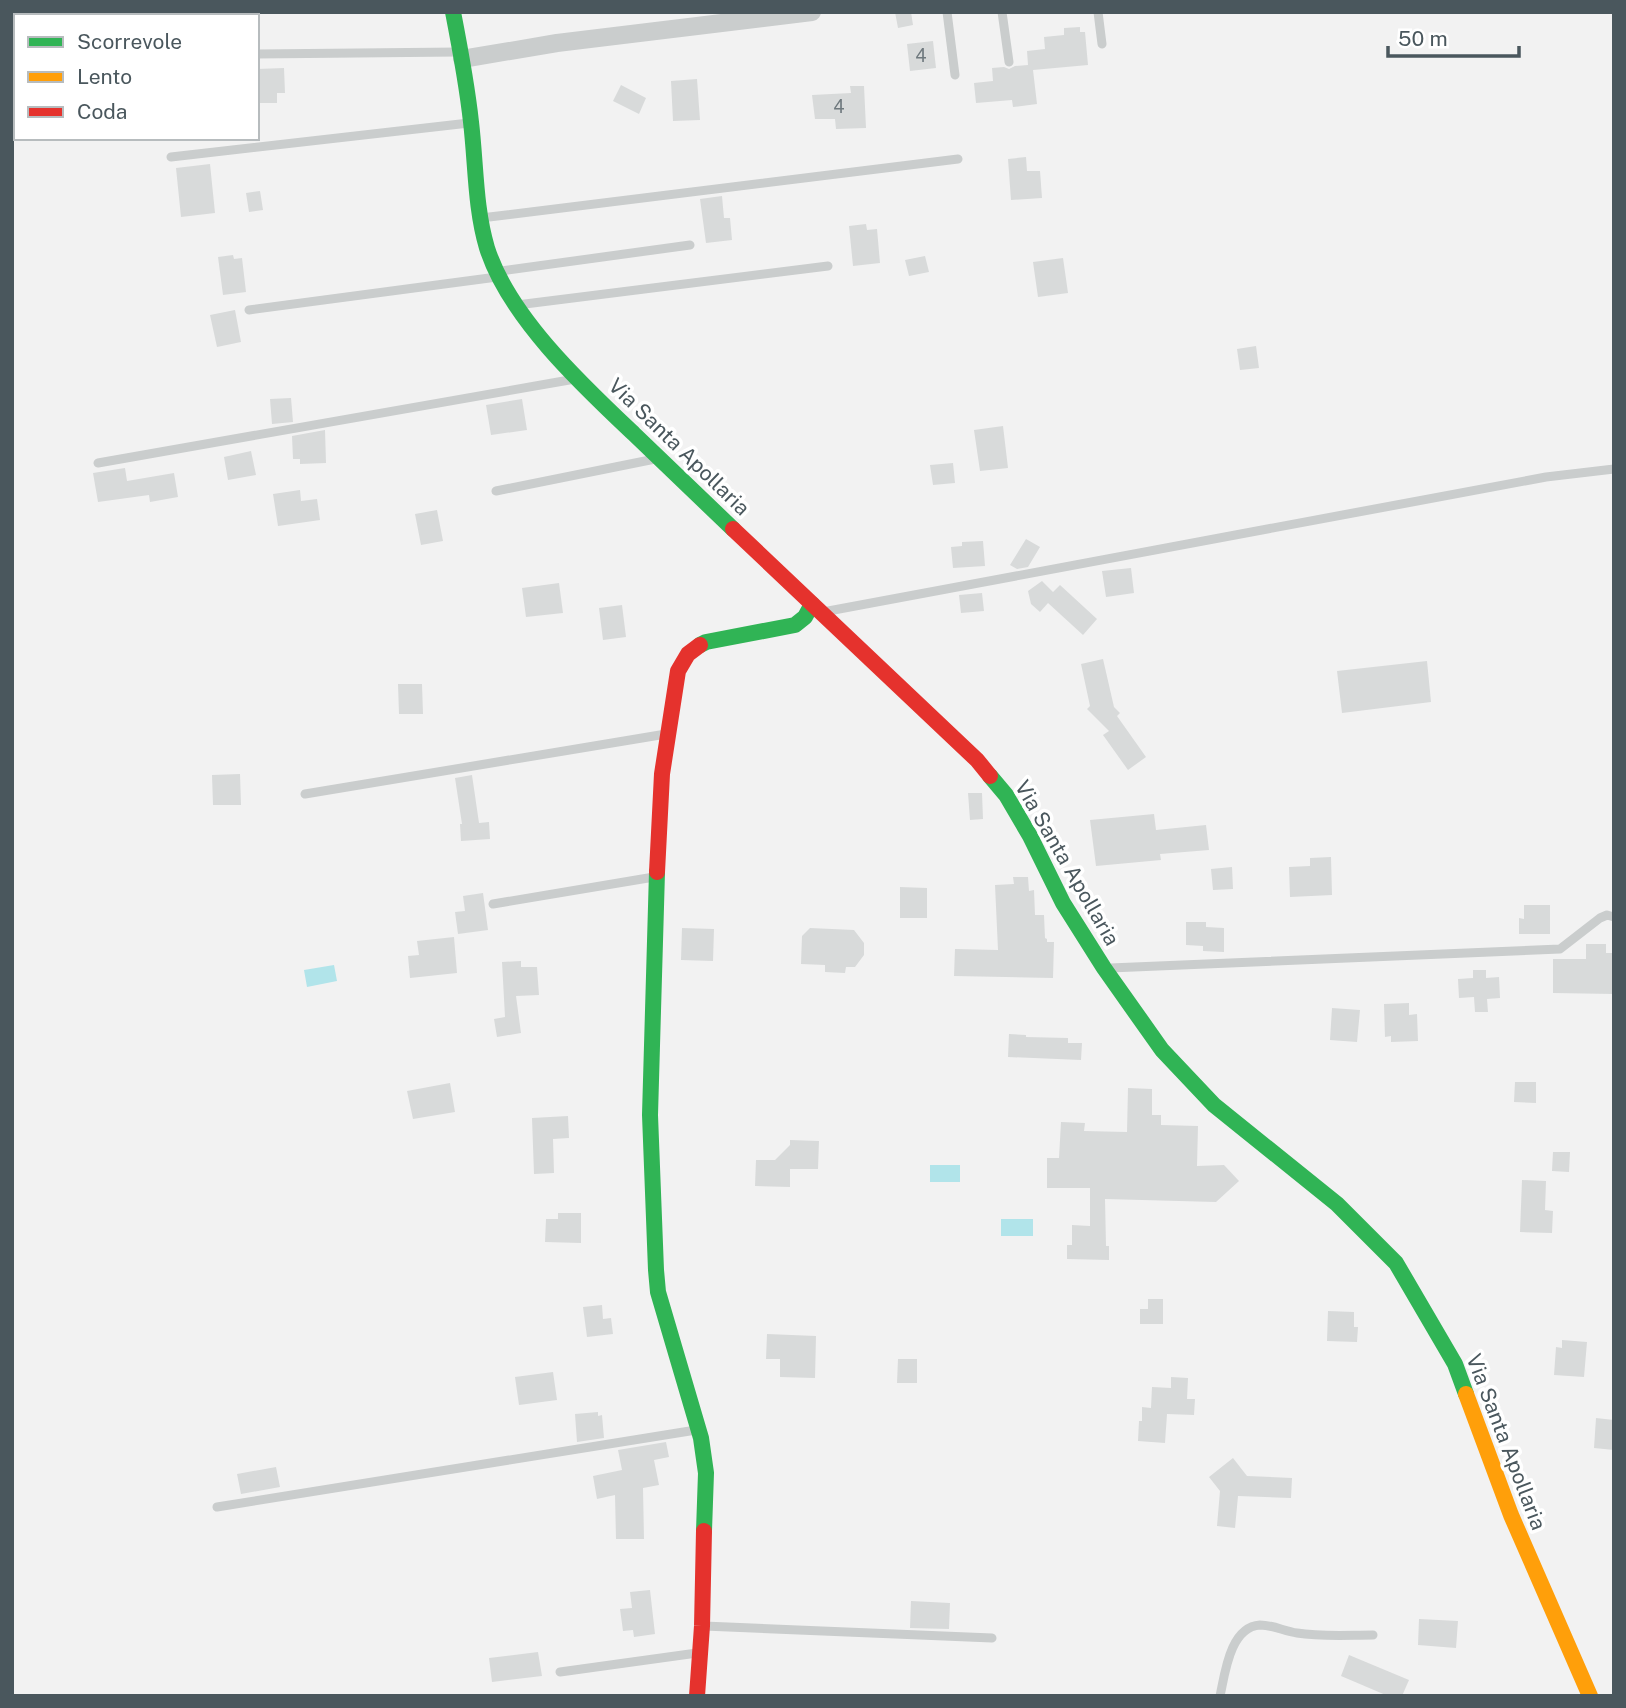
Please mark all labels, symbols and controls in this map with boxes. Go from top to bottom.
legend [14,14,259,140]
scale bar [1388,14,1519,58]
text: 50 m [1398,26,1448,51]
text: Scorrevole [77,29,182,54]
house number: 4 [915,45,927,66]
text: Lento [77,64,132,89]
house number: 4 [833,96,845,117]
text: Coda [77,99,127,124]
street label: Via Santa Apollaria [604,373,755,520]
street label: Via Santa Apollaria [1010,776,1125,950]
street label: Via Santa Apollaria [1461,1350,1552,1533]

